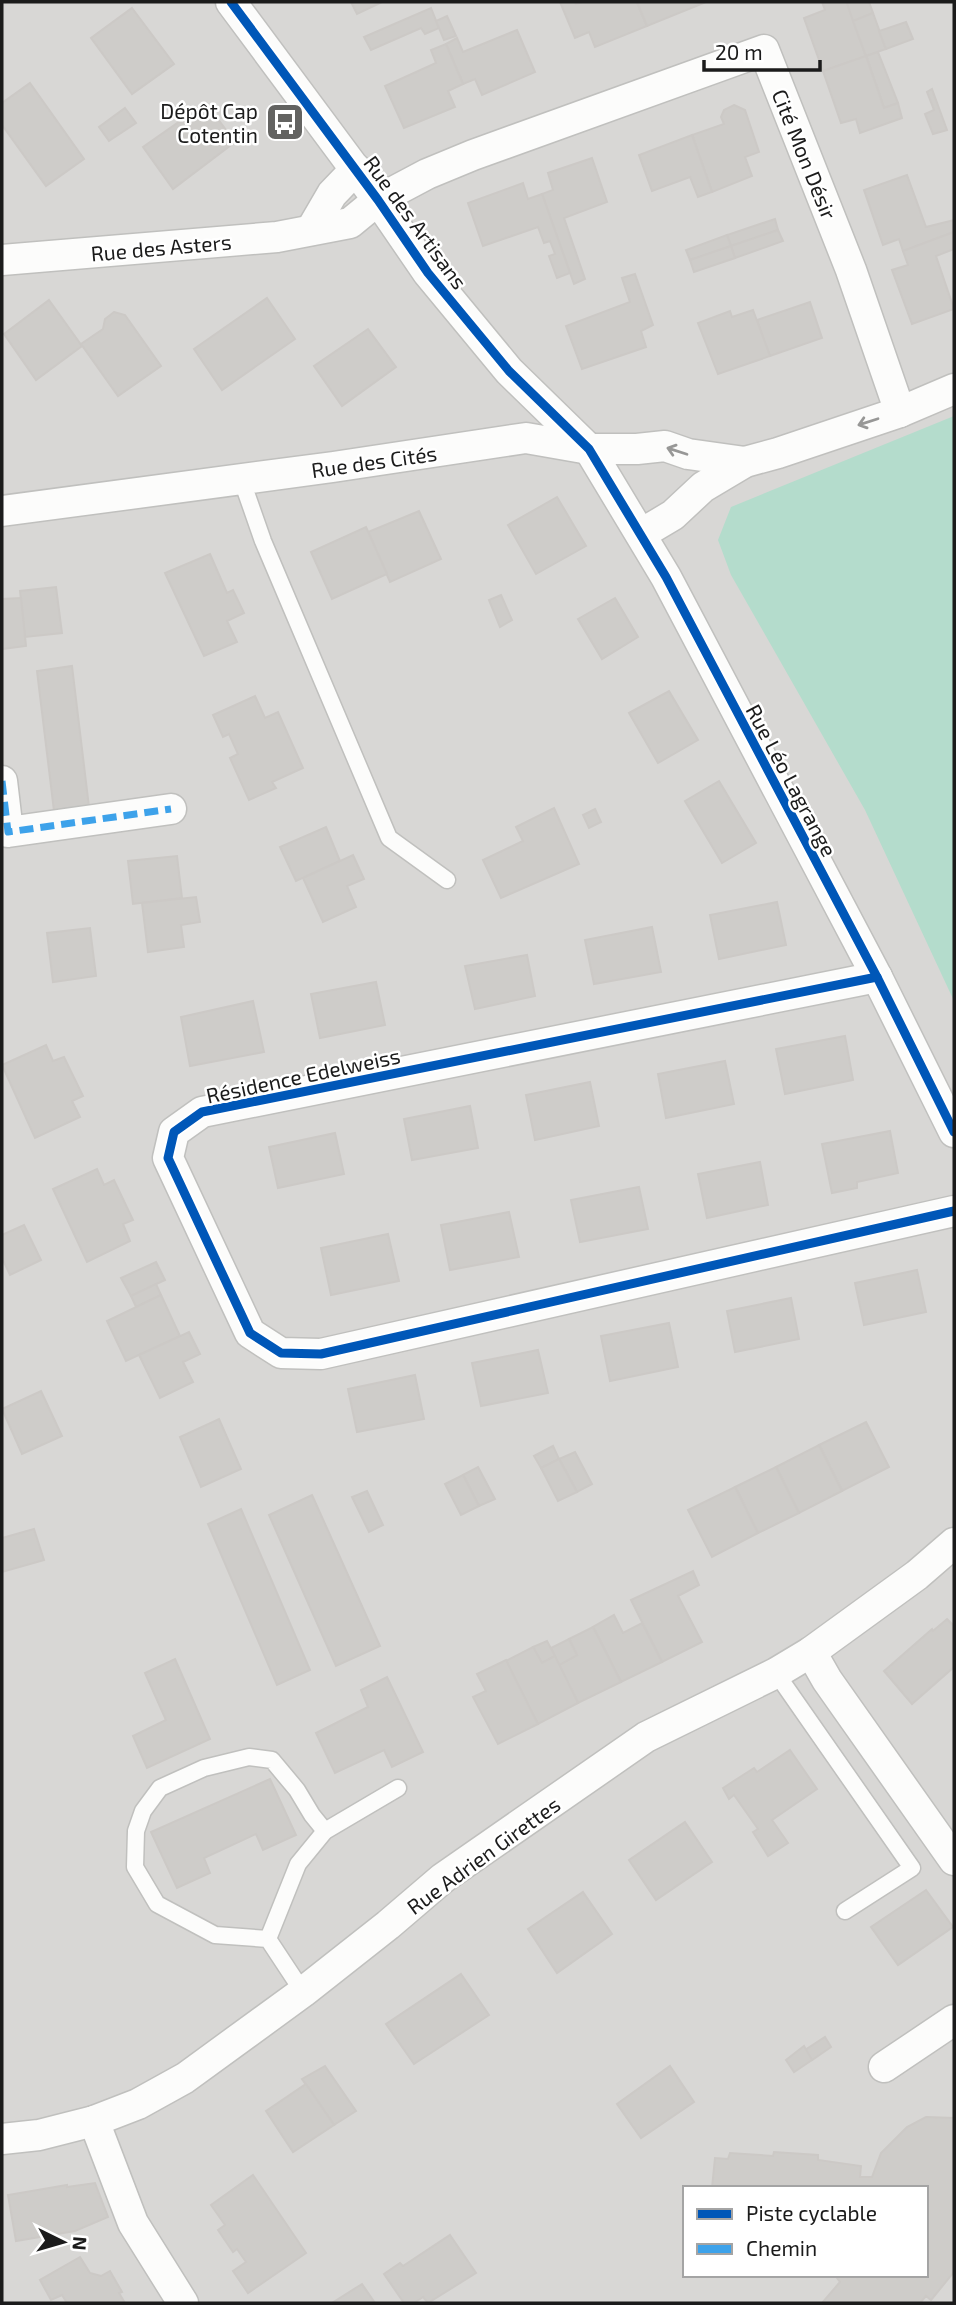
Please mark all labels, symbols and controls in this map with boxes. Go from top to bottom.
scale bar [704,28,820,72]
text: 20 m [715,39,763,64]
street label: Cité Mon Désir [768,85,843,223]
place label: Dépôt Cap Cotentin [160,98,258,147]
bus stop icon: Dépôt Cap Cotentin [264,101,306,143]
street label: Rue des Artisans [359,150,473,294]
street label: Rue des Asters [90,228,232,266]
one-way arrow [857,417,879,430]
street label: Rue des Cités [310,440,438,482]
one-way arrow [667,444,689,456]
street label: Rue Léo Lagrange [741,700,843,860]
street label: Résidence Edelweiss [204,1042,402,1108]
street label: Rue Adrien Girettes [402,1791,564,1919]
legend [683,2186,928,2277]
text: Piste cyclable [746,2200,877,2225]
north arrow [28,2207,98,2277]
text: Chemin [746,2235,817,2260]
text: N [68,2236,92,2251]

